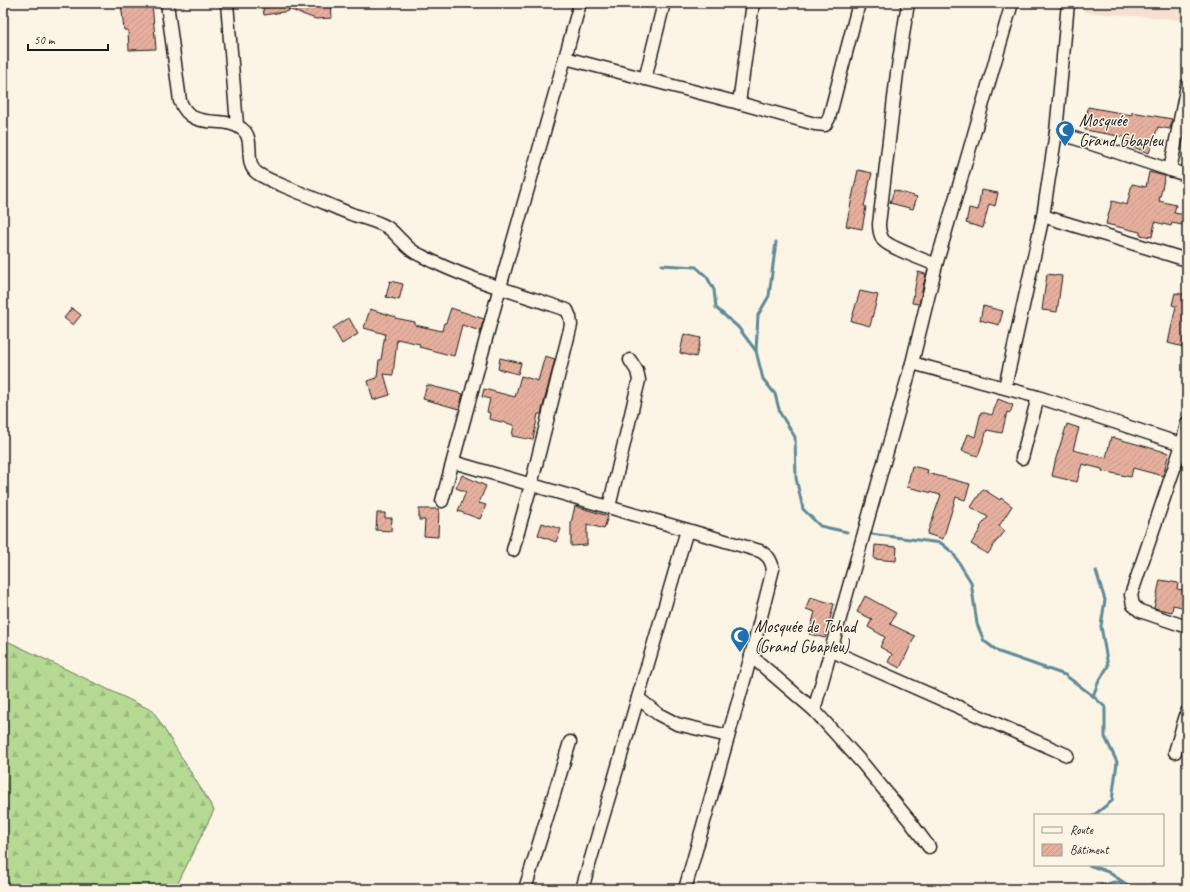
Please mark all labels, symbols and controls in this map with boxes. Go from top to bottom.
scale bar [28,26,108,52]
text: 50 m [34,32,56,48]
place label: Mosquée Grand Gbapleu [1079,110,1165,151]
mosque icon: Mosquée Grand Gbapleu [1054,119,1076,147]
place label: Mosquée de Tchad (Grand Gbapleu) [754,616,858,657]
mosque icon: Mosquée de Tchad (Grand Gbapleu) [729,625,751,653]
legend [1034,814,1164,866]
text: Route [1070,822,1094,838]
text: Bâtiment [1070,842,1109,858]

